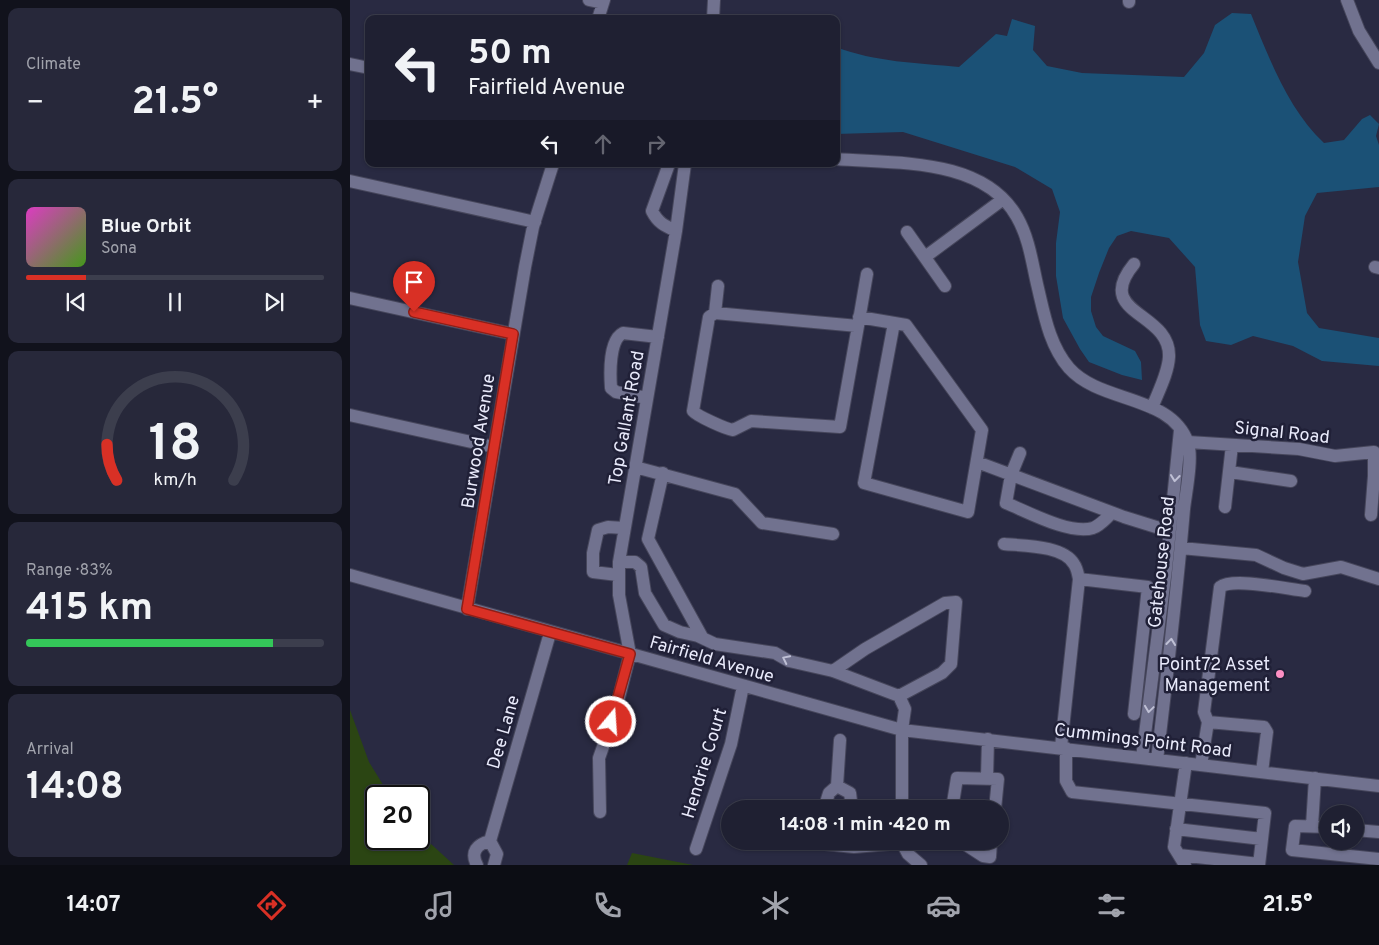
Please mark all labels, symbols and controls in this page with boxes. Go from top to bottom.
text: 50 m [468,32,552,76]
icon: left [385,35,450,100]
text: Climate [26,55,81,75]
text: Fairfield Avenue [468,75,625,102]
text: 21.5° [132,79,218,128]
text: − [26,86,44,122]
text: + [306,86,324,122]
icon: left [536,130,564,158]
icon: ahead [589,130,617,158]
icon: right [642,130,670,158]
text: Blue Orbit [101,215,191,239]
text: Sona [101,239,137,259]
pin [393,261,435,312]
icon: arrive [400,268,428,296]
icon: previous [62,288,90,316]
icon: pause [161,288,189,316]
icon: next [260,288,288,316]
street label: Top Gallant Road [604,349,651,488]
street label: Burwood Avenue [457,372,501,510]
text: 18 [148,413,202,479]
street label: Signal Road [1233,417,1331,450]
text: km/h [153,469,197,492]
one-way arrow [1170,475,1181,483]
street label: Gatehouse Road [1144,495,1181,629]
text: Range · 83% [26,561,113,581]
text: 415 km [26,585,153,634]
street label: Fairfield Avenue [647,632,777,689]
one-way arrow [1165,637,1176,645]
place label: Point72 Asset Management [1159,654,1270,698]
one-way arrow [782,655,791,665]
marker: Point72 Asset Management [1274,668,1286,680]
street label: Dee Lane [483,693,526,772]
position arrow [584,695,636,747]
street label: Hendrie Court [678,705,733,822]
one-way arrow [1144,705,1155,713]
street label: Cummings Point Road [1053,719,1233,764]
text: Arrival [26,740,74,760]
text: 14:08 [26,764,124,813]
speed limit sign: 20 [365,785,430,850]
map controls [1319,805,1364,850]
button: sound [1319,805,1364,850]
text: 14:08 · 1 min · 420 m [779,813,951,837]
icon: directions [254,888,289,923]
icon: music [422,888,457,923]
icon: phone [590,888,625,923]
icon: climate [758,888,793,923]
icon: car [926,888,961,923]
icon: filters [1094,888,1129,923]
text: 14:07 [67,892,121,919]
text: 21.5° [1262,892,1312,919]

